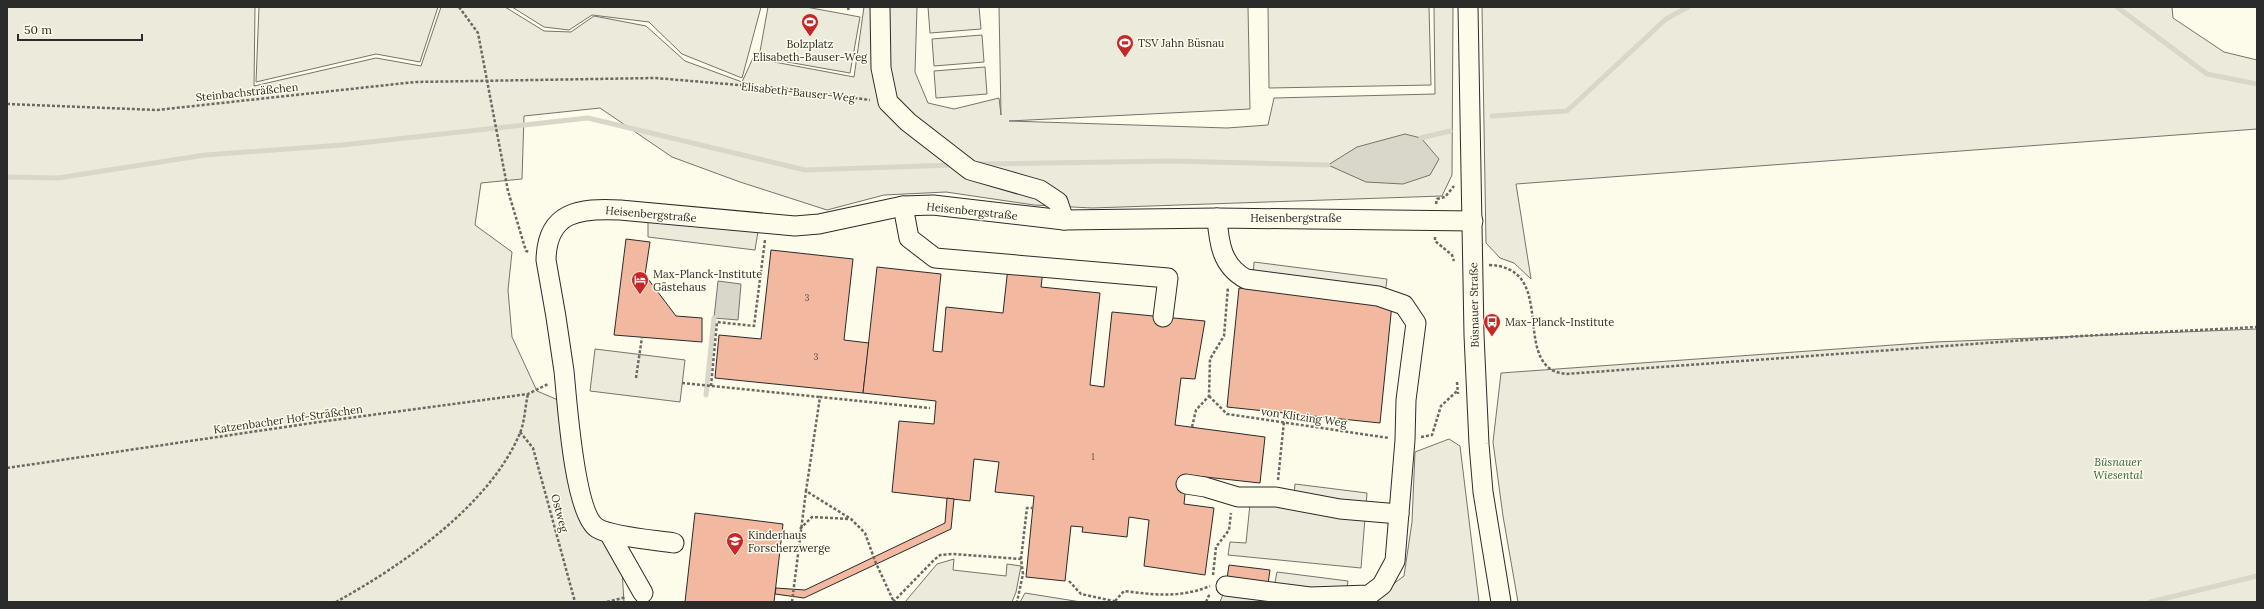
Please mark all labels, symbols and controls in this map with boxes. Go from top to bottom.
sports icon: Bolzplatz Elisabeth-Bauser-Weg [800,12,820,37]
scale bar [18,16,142,42]
text: 50 m [24,22,52,37]
sports icon: TSV Jahn Büsnau [1115,33,1135,58]
place label: TSV Jahn Büsnau [1138,36,1225,50]
place label: Bolzplatz Elisabeth-Bauser-Weg [753,37,868,64]
street label: Elisabeth-Bauser-Weg [740,79,857,105]
street label: Steinbachsträßchen [195,80,299,104]
street label: Heisenbergstraße [926,199,1018,223]
street label: Heisenbergstraße [605,203,697,225]
street label: Heisenbergstraße [1250,211,1342,225]
street label: Büsnauer Straße [1466,262,1482,348]
place label: Max-Planck-Institute Gästehaus [653,267,762,294]
hotel icon: Max-Planck-Institute Gästehaus [630,270,650,295]
house number: 3 [804,292,810,303]
bus stop icon: Max-Planck-Institute [1482,312,1502,337]
place label: Max-Planck-Institute [1505,315,1614,329]
house number: 3 [813,351,819,362]
street label: Katzenbacher Hof-Sträßchen [212,402,364,436]
street label: von Klitzing Weg [1260,404,1349,430]
house number: 1 [1091,451,1095,462]
park label: Büsnauer Wiesental [2093,455,2143,482]
street label: Ostweg [548,492,572,535]
place label: Kinderhaus Forscherzwerge [748,528,830,555]
school or university icon: Kinderhaus Forscherzwerge [725,531,745,556]

